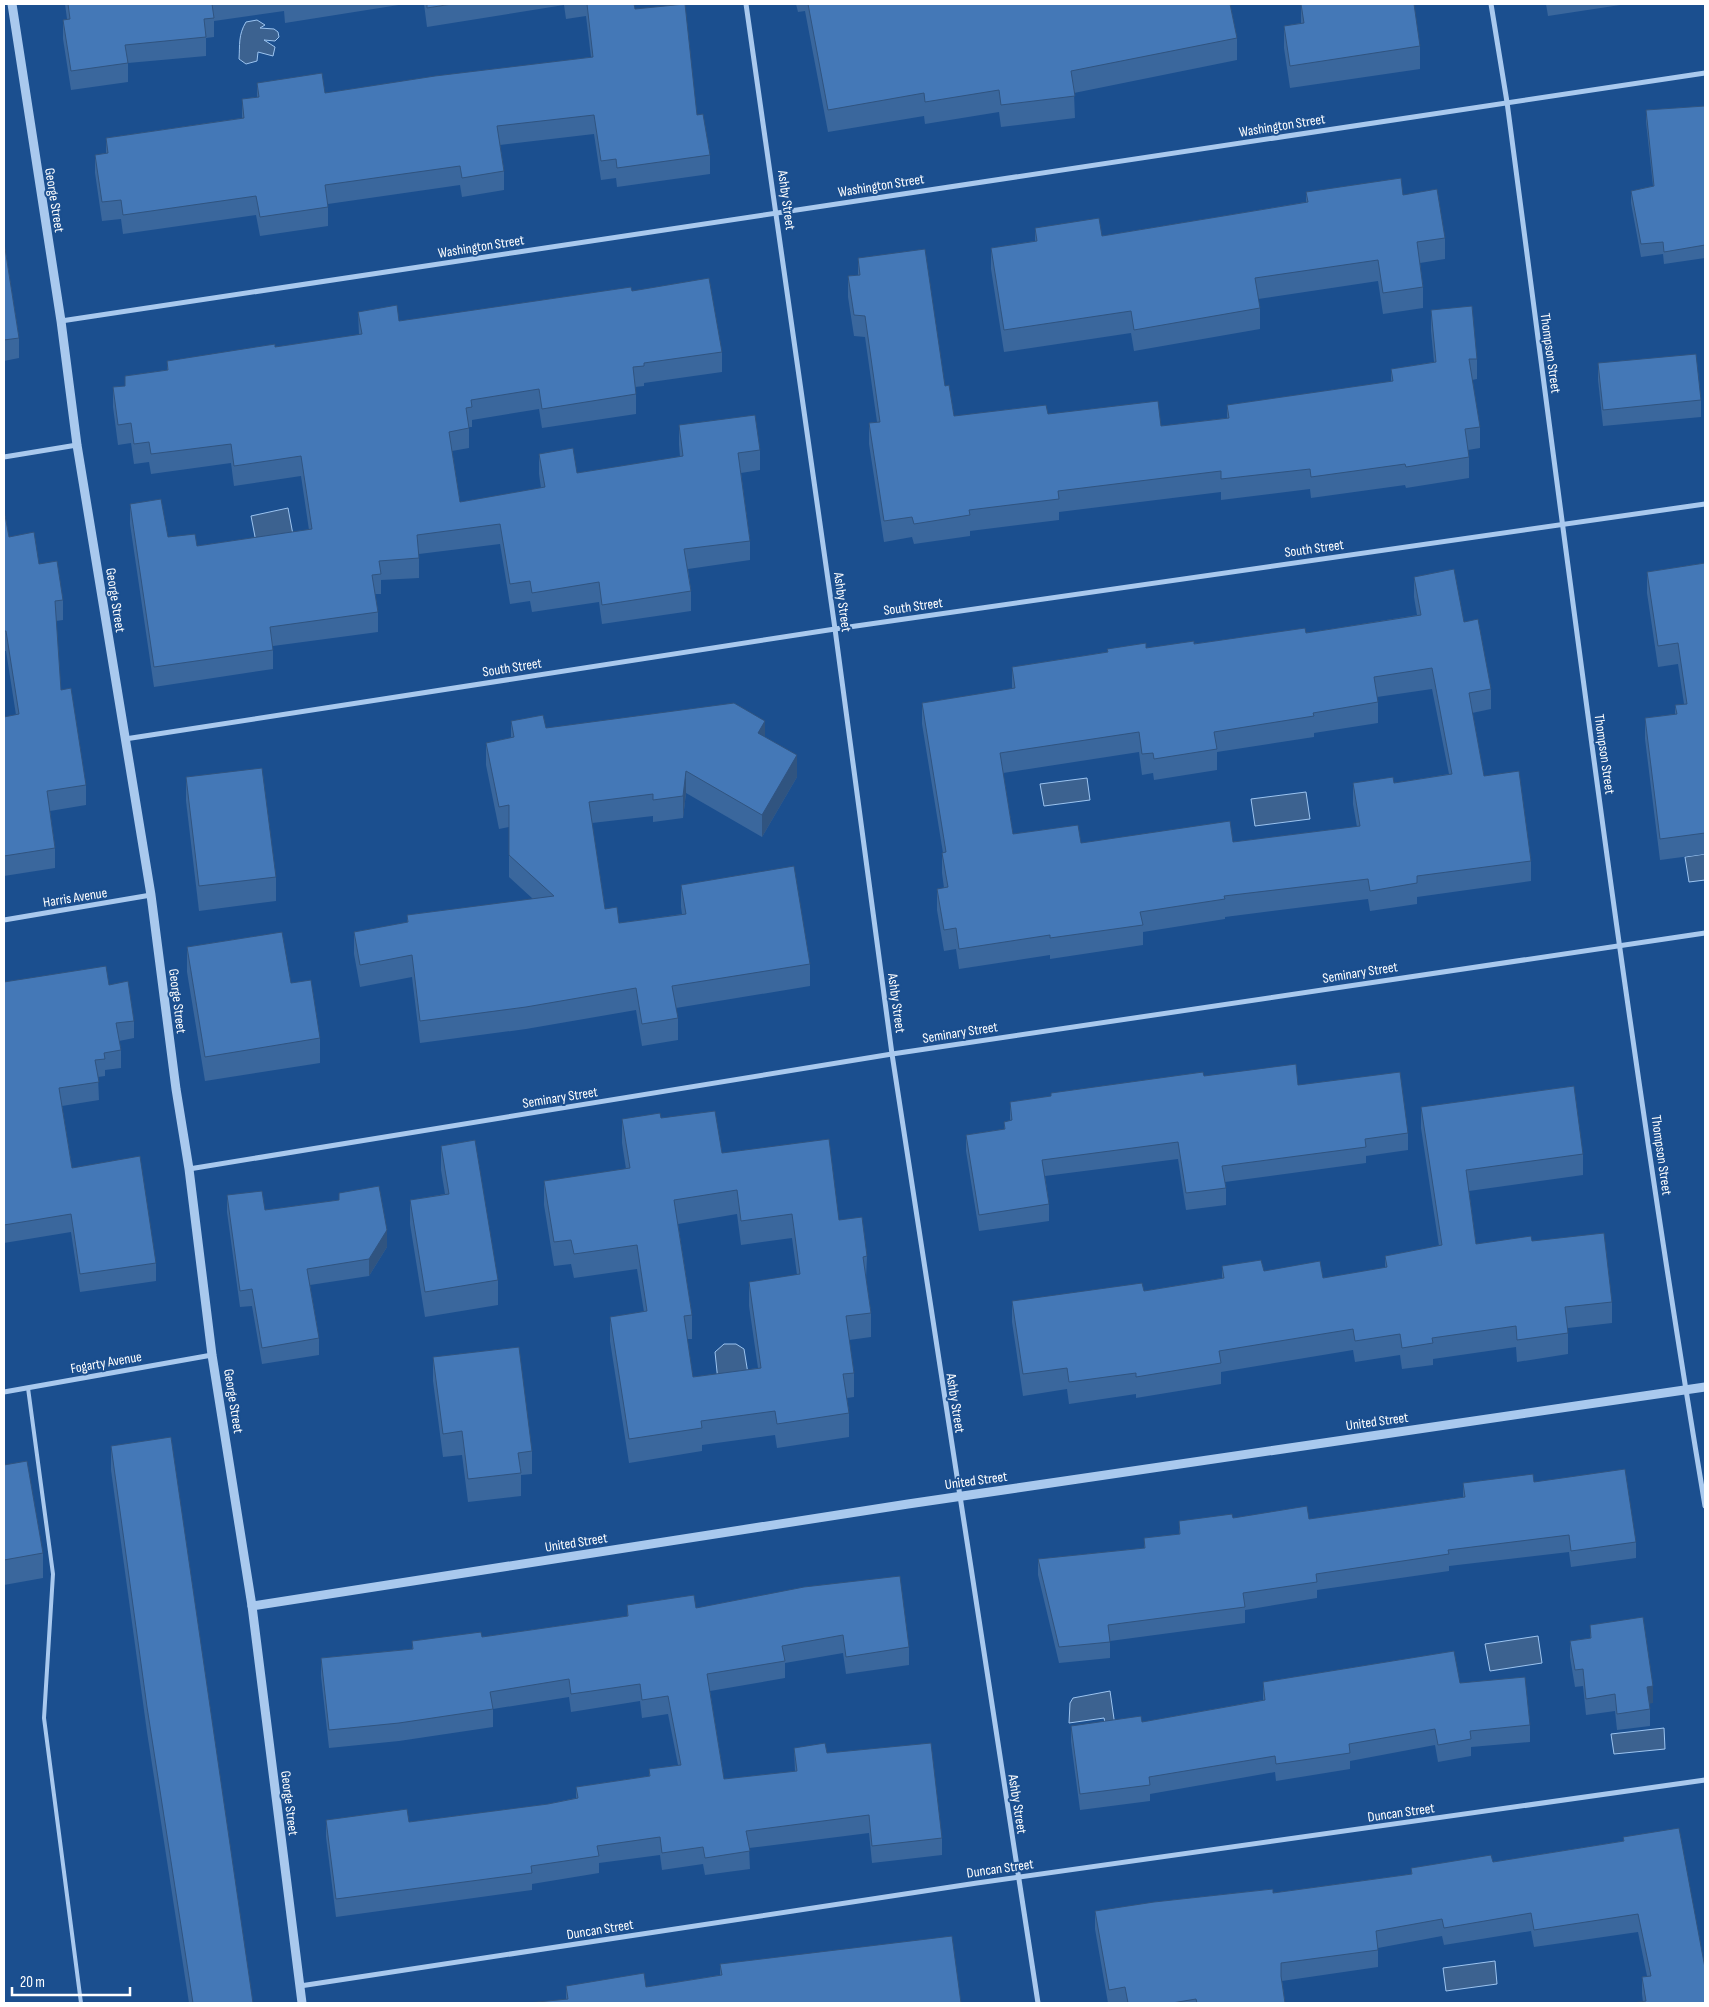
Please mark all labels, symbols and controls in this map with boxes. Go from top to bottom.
street label: Washington Street [1238,110,1326,141]
street label: George Street [41,167,68,234]
street label: Ashby Street [774,168,799,231]
street label: Washington Street [837,170,925,201]
street label: Washington Street [437,231,525,262]
street label: Thompson Street [1536,312,1565,394]
street label: South Street [1283,536,1345,561]
street label: George Street [102,567,129,634]
street label: Ashby Street [830,570,855,633]
street label: South Street [882,594,944,619]
street label: South Street [481,654,543,681]
street label: Thompson Street [1590,713,1619,795]
street label: Harris Avenue [42,884,108,911]
street label: Seminary Street [1321,958,1399,987]
street label: George Street [165,968,190,1034]
street label: Ashby Street [884,971,909,1034]
street label: Seminary Street [921,1018,999,1047]
street label: Seminary Street [521,1083,599,1112]
street label: Thompson Street [1647,1114,1676,1196]
street label: Fogarty Avenue [69,1348,143,1377]
street label: George Street [220,1368,247,1435]
street label: Ashby Street [942,1371,969,1434]
street label: United Street [1345,1409,1409,1434]
street label: United Street [944,1468,1008,1493]
street label: United Street [544,1529,608,1556]
street label: George Street [277,1770,302,1836]
street label: Ashby Street [1004,1772,1031,1835]
street label: Duncan Street [1367,1799,1436,1826]
street label: Duncan Street [966,1855,1035,1882]
street label: Duncan Street [566,1916,635,1943]
scale bar [12,1964,130,1996]
text: 20 m [20,1973,45,1992]

